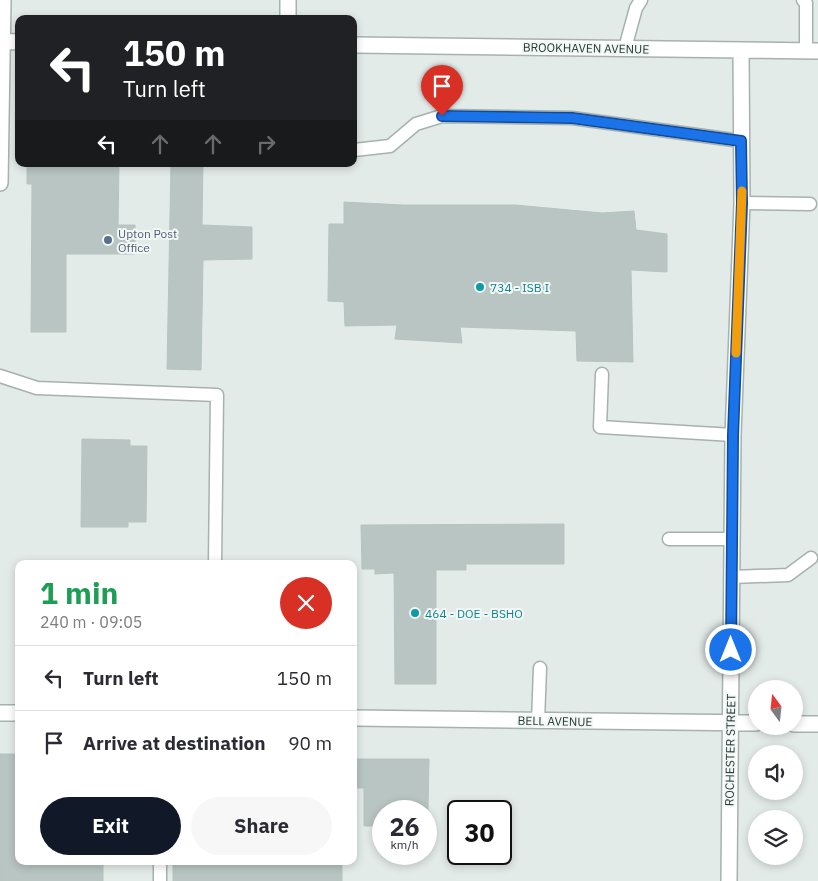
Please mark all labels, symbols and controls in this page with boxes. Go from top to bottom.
text: 150 m [123,30,226,76]
icon: left [40,35,105,100]
street label: BROOKHAVEN AVENUE [523,39,649,57]
pin [421,65,463,116]
icon: arrive [428,72,456,100]
text: Turn left [123,74,206,103]
icon: left [93,130,121,158]
icon: ahead [146,130,174,158]
icon: ahead [199,130,227,158]
icon: right [252,130,280,158]
place label: Upton Post Office [118,226,177,255]
marker: Upton Post Office [102,234,114,246]
place label: 734 - ISB I [490,280,549,295]
marker: 734 - ISB I [474,281,486,293]
text: 1 min [40,573,118,612]
button: close [280,577,332,629]
place label: 464 - DOE - BSHO [425,606,523,621]
marker: 464 - DOE - BSHO [409,607,421,619]
text: 240 m · 09:05 [40,612,142,632]
position arrow [704,623,756,675]
icon: left [40,664,68,692]
text: Turn left [83,666,159,690]
text: 150 m [277,666,332,690]
north arrow [748,680,802,735]
map controls [748,680,803,865]
street label: ROCHESTER STREET [722,694,738,806]
street label: BELL AVENUE [517,713,593,729]
icon: arrive [40,729,68,757]
text: Arrive at destination [83,731,266,755]
text: 90 m [288,731,332,755]
button: sound [748,745,803,800]
button: Exit [40,797,181,855]
button: Share [191,797,332,855]
speed limit sign: 30 [447,800,512,865]
text: 26 [389,810,420,843]
button: layers [748,810,803,865]
text: km/h [390,837,419,852]

